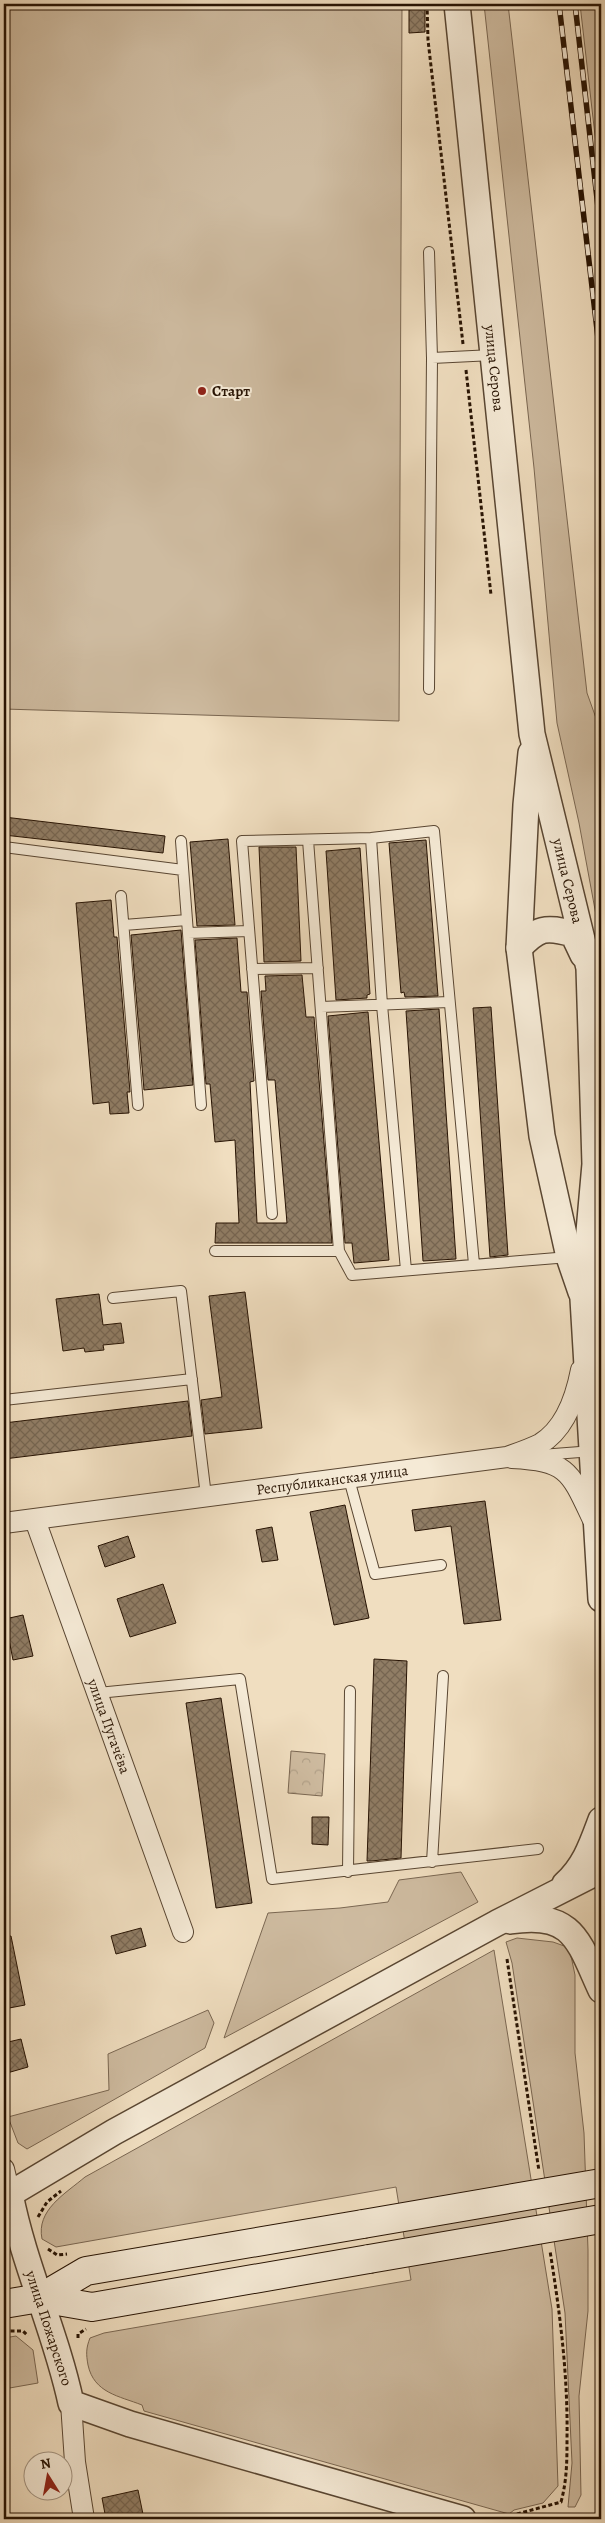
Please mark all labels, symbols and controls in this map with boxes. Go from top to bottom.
street label: улица Серова [480,323,509,412]
place label: Старт [212,381,250,401]
marker: Старт [196,385,208,397]
street label: улица Серова [548,835,588,925]
street label: Республиканская улица [255,1460,409,1500]
street label: улица Пугачёва [82,1675,135,1776]
street label: улица Пожарского [21,2267,77,2388]
north arrow [22,2450,72,2500]
text: N [39,2453,52,2474]

